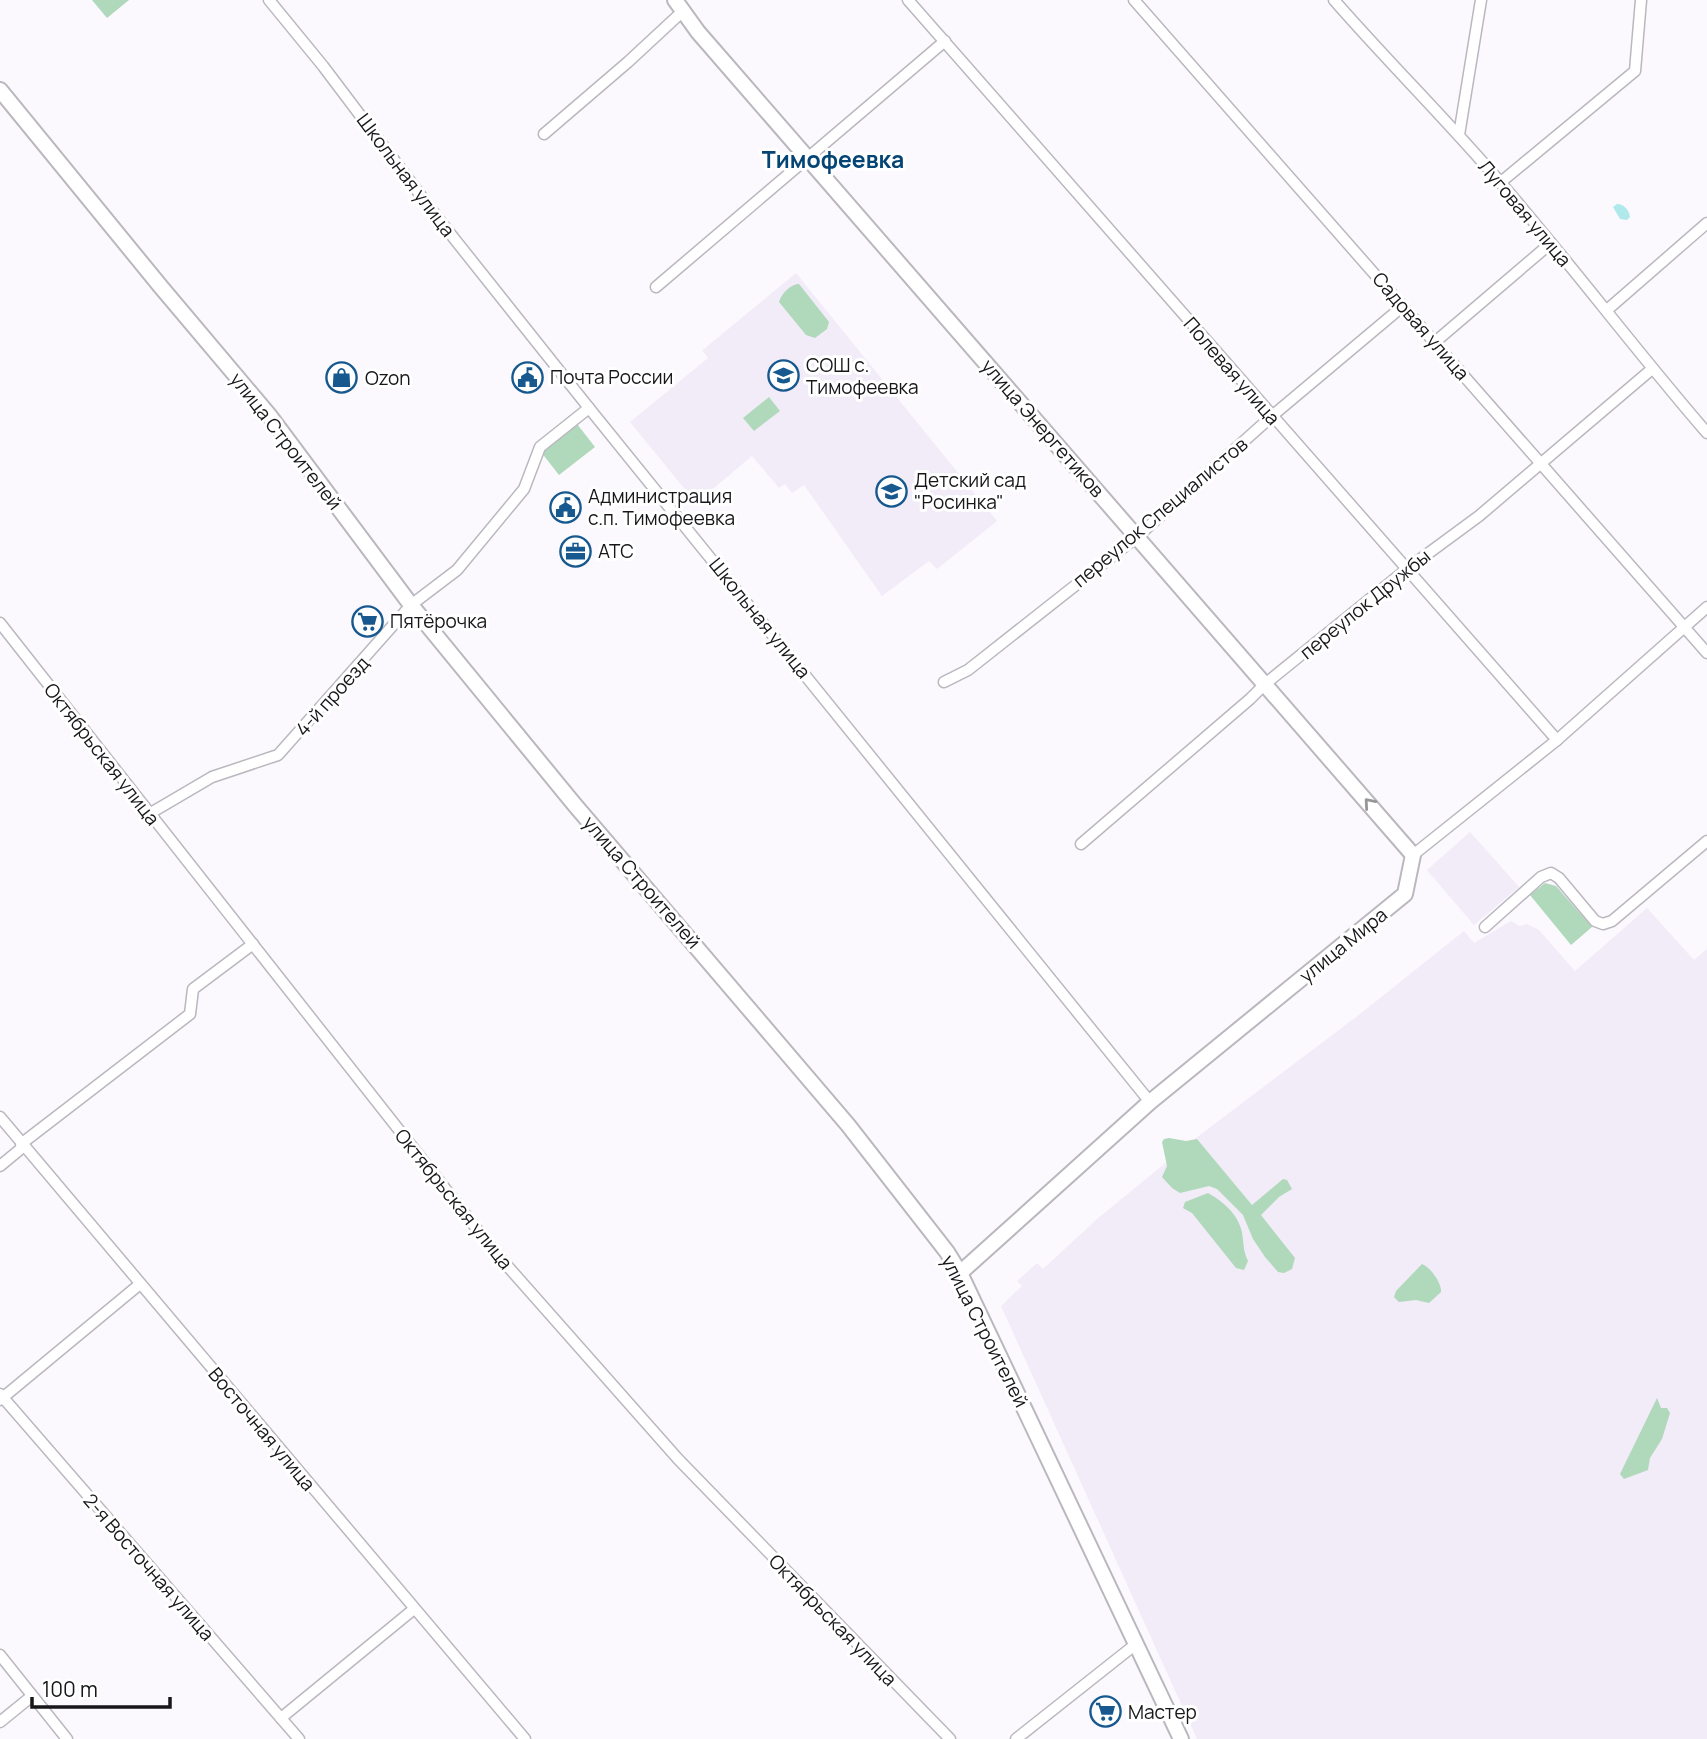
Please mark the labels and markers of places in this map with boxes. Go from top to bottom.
place label: СОШ с. Тимофеевка [806,352,919,400]
school or university icon: СОШ с. Тимофеевка [766,359,800,393]
public building icon: Почта России [510,360,544,394]
shop icon: Ozon [325,361,359,395]
place label: Почта России [550,364,673,390]
place label: Ozon [365,365,411,391]
place label: Детский сад "Росинка" [914,467,1026,515]
school or university icon: Детский сад "Росинка" [874,474,908,508]
place label: Администрация с.п. Тимофеевка [588,483,735,531]
public building icon: Администрация с.п. Тимофеевка [548,490,582,524]
office icon: АТС [558,534,592,568]
place label: АТС [598,538,634,564]
supermarket icon: Пятёрочка [350,604,384,638]
place label: Пятёрочка [390,608,487,634]
supermarket icon: Мастер [1088,1695,1122,1729]
place label: Мастер [1128,1699,1197,1725]

